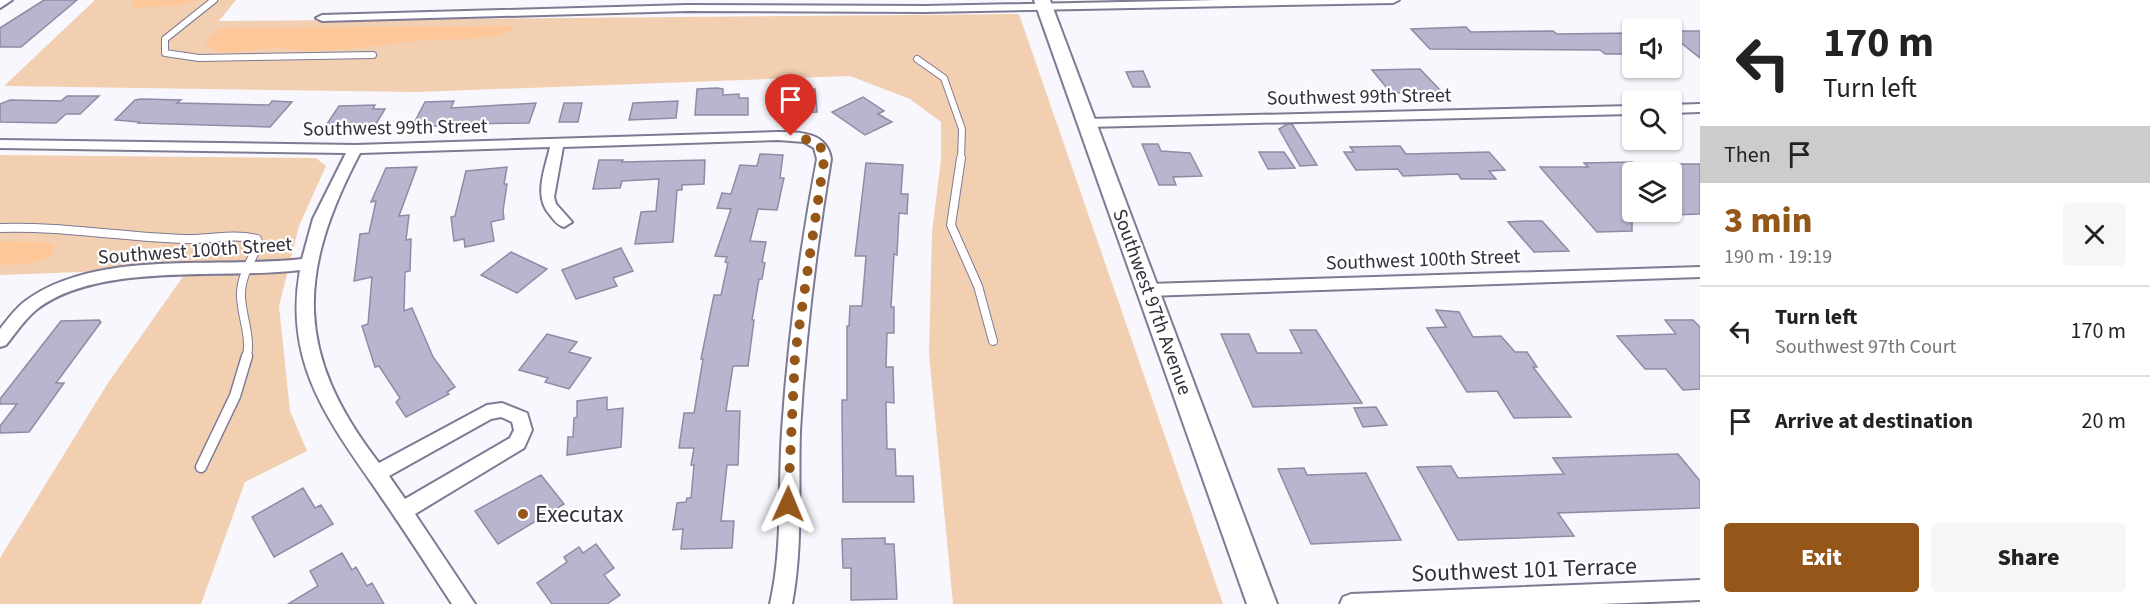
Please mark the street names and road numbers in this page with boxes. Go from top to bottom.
street label: Southwest 99th Street [1266,81,1452,113]
street label: Southwest 99th Street [302,112,488,144]
street label: Southwest 97th Avenue [1105,205,1199,399]
street label: Southwest 100th Street [97,230,293,272]
street label: Southwest 100th Street [1325,243,1521,277]
street label: Southwest 101 Terrace [1411,549,1637,591]

